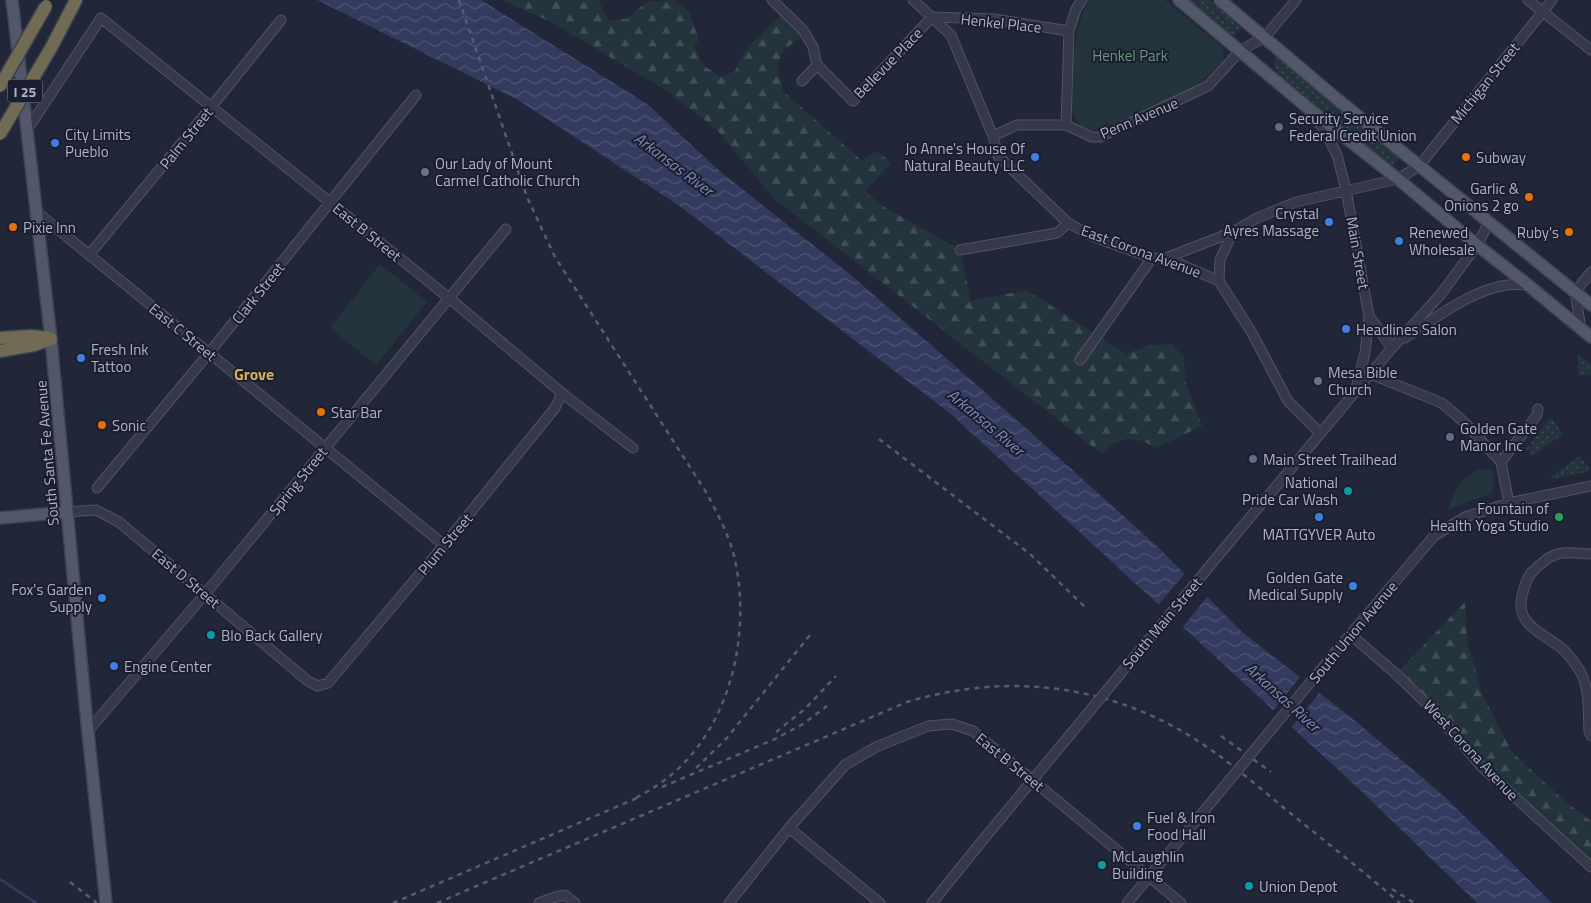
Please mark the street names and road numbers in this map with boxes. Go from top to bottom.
street label: Henkel Place [960,7,1042,39]
street label: Bellevue Place [848,22,928,104]
street label: Michigan Street [1445,37,1526,129]
road number: I 25 [8,80,42,102]
street label: Penn Avenue [1096,91,1182,145]
street label: Palm Street [154,101,219,174]
street label: East B Street [328,197,407,267]
street label: Main Street [1340,215,1376,292]
street label: East Corona Avenue [1078,219,1204,283]
street label: Clark Street [226,257,291,329]
street label: East C Street [144,297,222,367]
street label: South Santa Fe Avenue [29,379,65,527]
street label: Spring Street [263,441,333,520]
street label: Plum Street [412,507,478,580]
street label: East D Street [147,543,226,614]
street label: South Main Street [1117,571,1208,674]
street label: South Union Avenue [1303,576,1403,688]
street label: West Corona Avenue [1418,694,1524,806]
street label: East B Street [971,727,1050,797]

